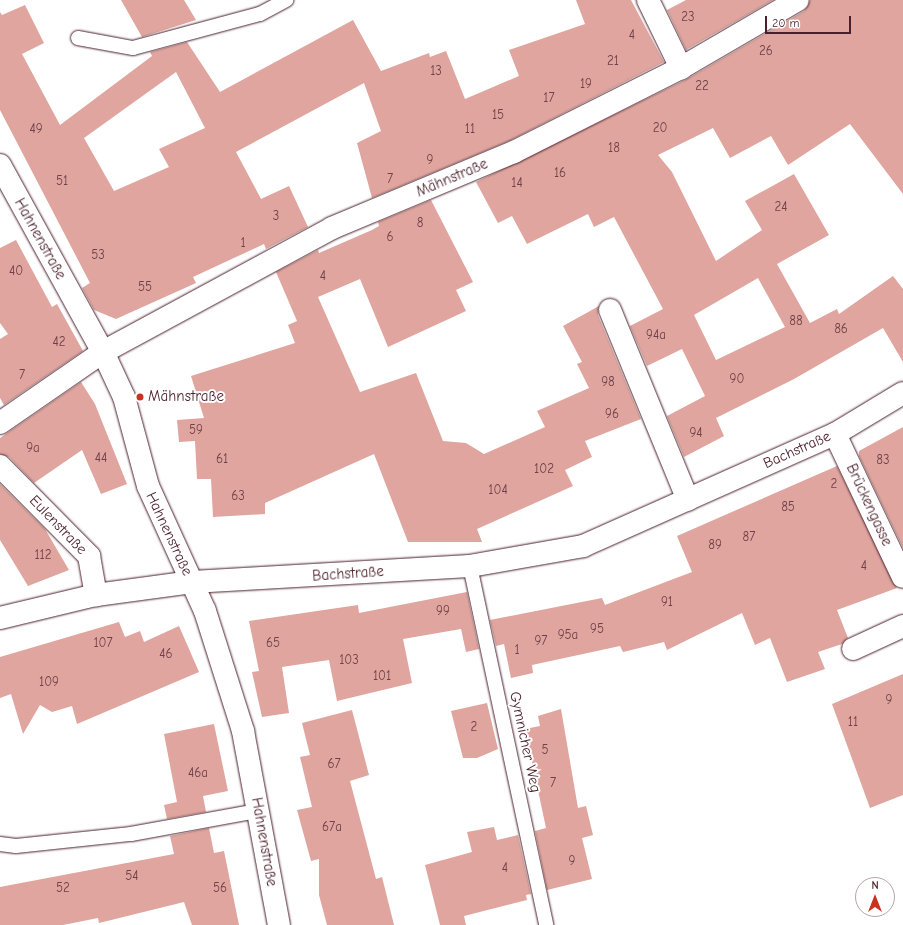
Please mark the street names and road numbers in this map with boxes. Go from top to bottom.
street label: Mähnstraße [414,155,490,201]
street label: Hahnenstraße [10,195,70,283]
street label: Bachstraße [761,427,833,473]
street label: Brückengasse [842,461,896,549]
street label: Hahnenstraße [142,489,196,579]
street label: Eulenstraße [25,492,91,558]
street label: Bachstraße [312,563,384,585]
street label: Gymnicher Weg [506,690,544,794]
street label: Hahnenstraße [247,796,281,888]

